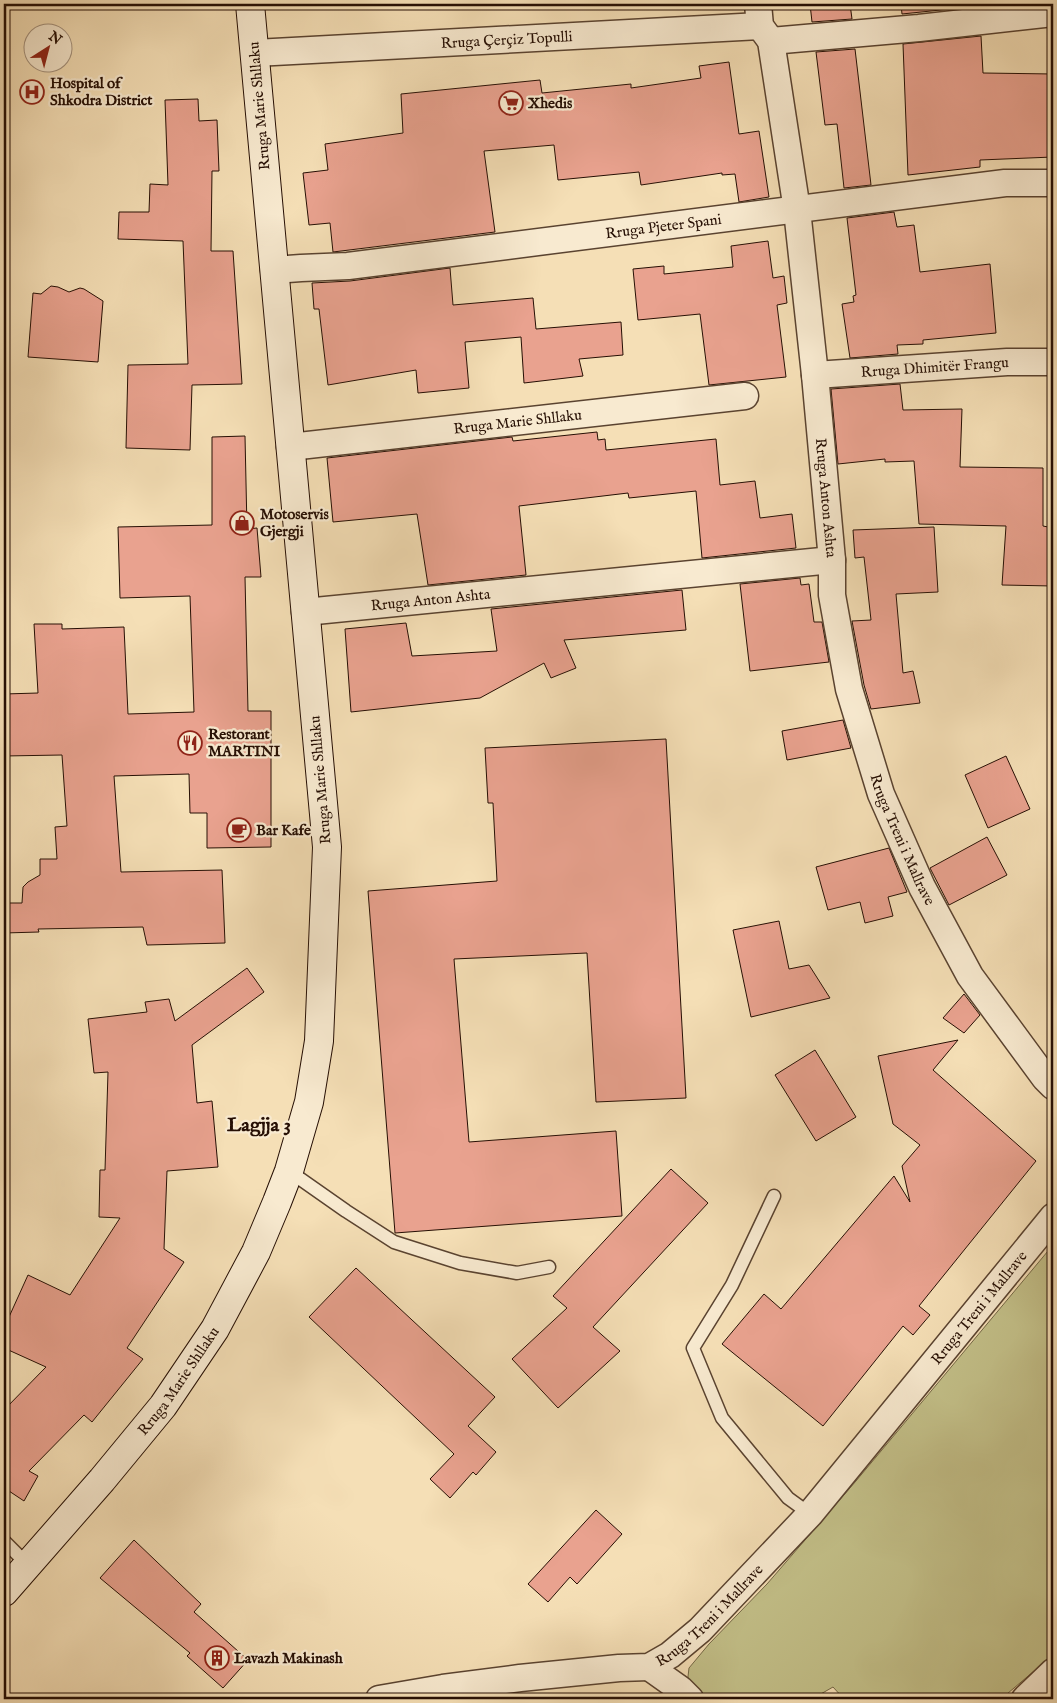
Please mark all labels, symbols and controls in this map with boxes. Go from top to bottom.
north arrow [22,22,72,72]
text: N [44,27,65,49]
street label: Rruga Çerçiz Topulli [440,27,573,53]
street label: Rruga Marie Shllaku [244,41,275,171]
place label: Hospital of Shkodra District [50,74,153,110]
hospital icon: Hospital of Shkodra District [19,79,45,105]
supermarket icon: Xhedis [498,90,524,116]
place label: Xhedis [527,94,573,113]
street label: Rruga Pjeter Spani [604,210,723,243]
street label: Rruga Dhimitër Frangu [860,353,1010,382]
street label: Rruga Marie Shllaku [452,405,583,439]
street label: Rruga Anton Ashta [811,437,841,559]
place label: Motoservis Gjergji [260,505,330,541]
shop icon: Motoservis Gjergji [229,510,255,536]
street label: Rruga Anton Ashta [370,585,492,615]
street label: Rruga Marie Shllaku [305,715,336,845]
place label: Restorant MARTINI [208,725,281,761]
restaurant icon: Restorant MARTINI [177,730,203,756]
street label: Rruga Treni i Mallrave [865,772,939,909]
cafe icon: Bar Kafe [226,817,252,843]
place label: Bar Kafe [256,821,311,840]
district label: Lagjja 3 [227,1113,291,1138]
street label: Rruga Treni i Mallrave [927,1247,1032,1369]
street label: Rruga Marie Shllaku [134,1323,224,1440]
street label: Rruga Treni i Mallrave [652,1560,767,1671]
building icon: Lavazh Makinash [204,1645,230,1671]
place label: Lavazh Makinash [234,1649,344,1668]

